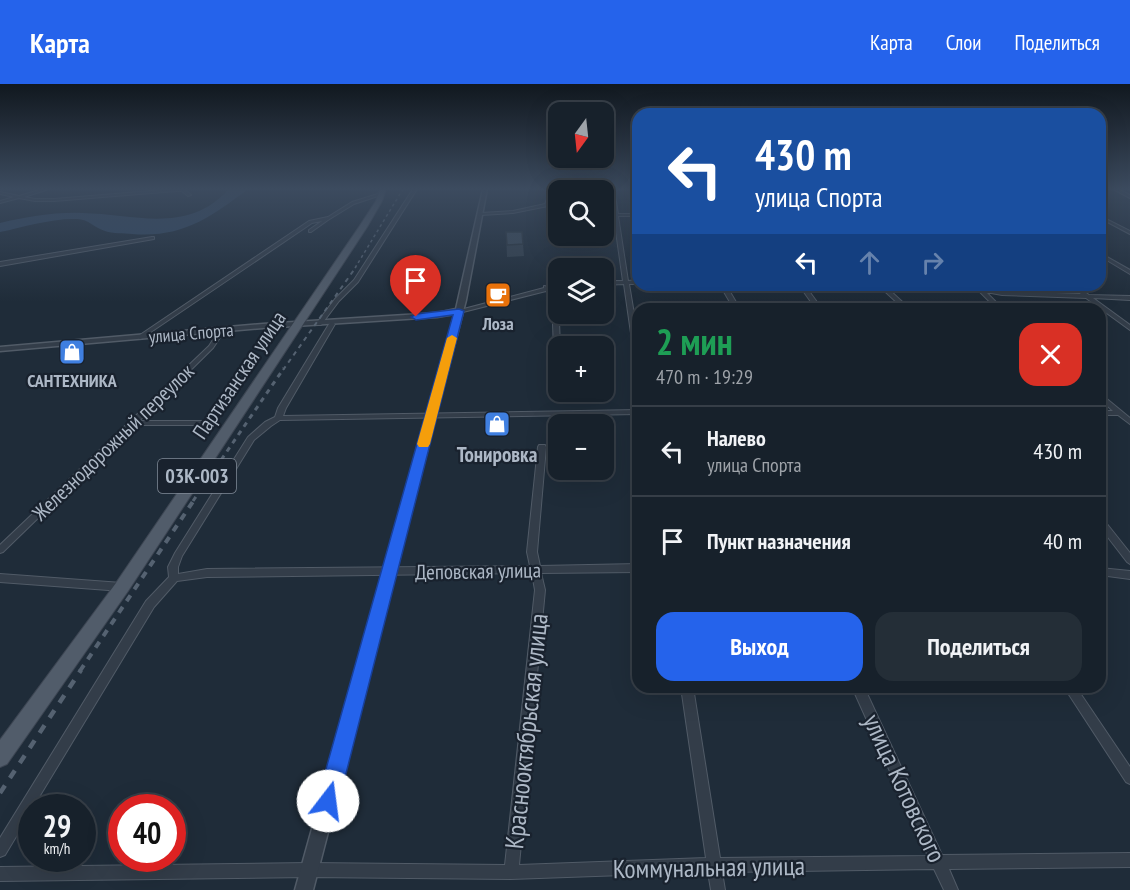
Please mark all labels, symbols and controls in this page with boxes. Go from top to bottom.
text: Карта [30,24,90,61]
text: Карта [870,29,913,56]
text: Слои [946,29,981,56]
text: Поделиться [1014,29,1100,56]
north arrow [548,102,614,168]
map controls [548,102,614,480]
text: 430 m [755,127,852,182]
icon: left [656,132,734,210]
button: search [548,180,614,246]
text: улица Спорта [755,180,883,214]
icon: left [790,246,823,279]
icon: ahead [853,246,886,279]
icon: right [916,246,949,279]
pin [390,255,441,317]
button: layers [548,258,614,324]
icon: arrive [399,264,432,297]
cafe icon: Лоза [483,280,513,310]
street label: Партизанская улица [186,306,292,444]
place label: Лоза [481,312,514,335]
street label: улица Спорта [148,318,234,348]
text: 2 мин [656,318,733,365]
button: close [1019,323,1082,386]
button: + [548,336,614,402]
shop icon: САНТЕХНИКА [57,337,87,367]
street label: Железнодорожный переулок [26,358,200,527]
text: 470 m · 19:29 [656,364,753,390]
place label: САНТЕХНИКА [27,369,118,392]
shop icon: Тонировка [482,409,512,439]
button: − [548,414,614,480]
text: Налево [707,424,766,452]
icon: left [656,435,689,468]
text: 430 m [1033,437,1082,465]
place label: Тонировка [457,441,538,468]
text: улица Спорта [707,452,802,478]
road number: 03К-003 [158,459,236,493]
icon: arrive [656,525,689,558]
text: Пункт назначения [707,527,851,555]
text: 40 m [1043,527,1082,555]
street label: Деповская улица [415,556,541,586]
street label: Краснооктябрьская улица [497,612,555,850]
button: Выход [656,612,863,681]
button: Поделиться [875,612,1082,681]
street label: улица Котовского [856,709,954,867]
position arrow [296,769,360,833]
speed limit sign: 40 [108,794,186,872]
text: 29 [43,806,71,845]
text: km/h [44,839,70,858]
street label: Коммунальная улица [613,849,805,885]

